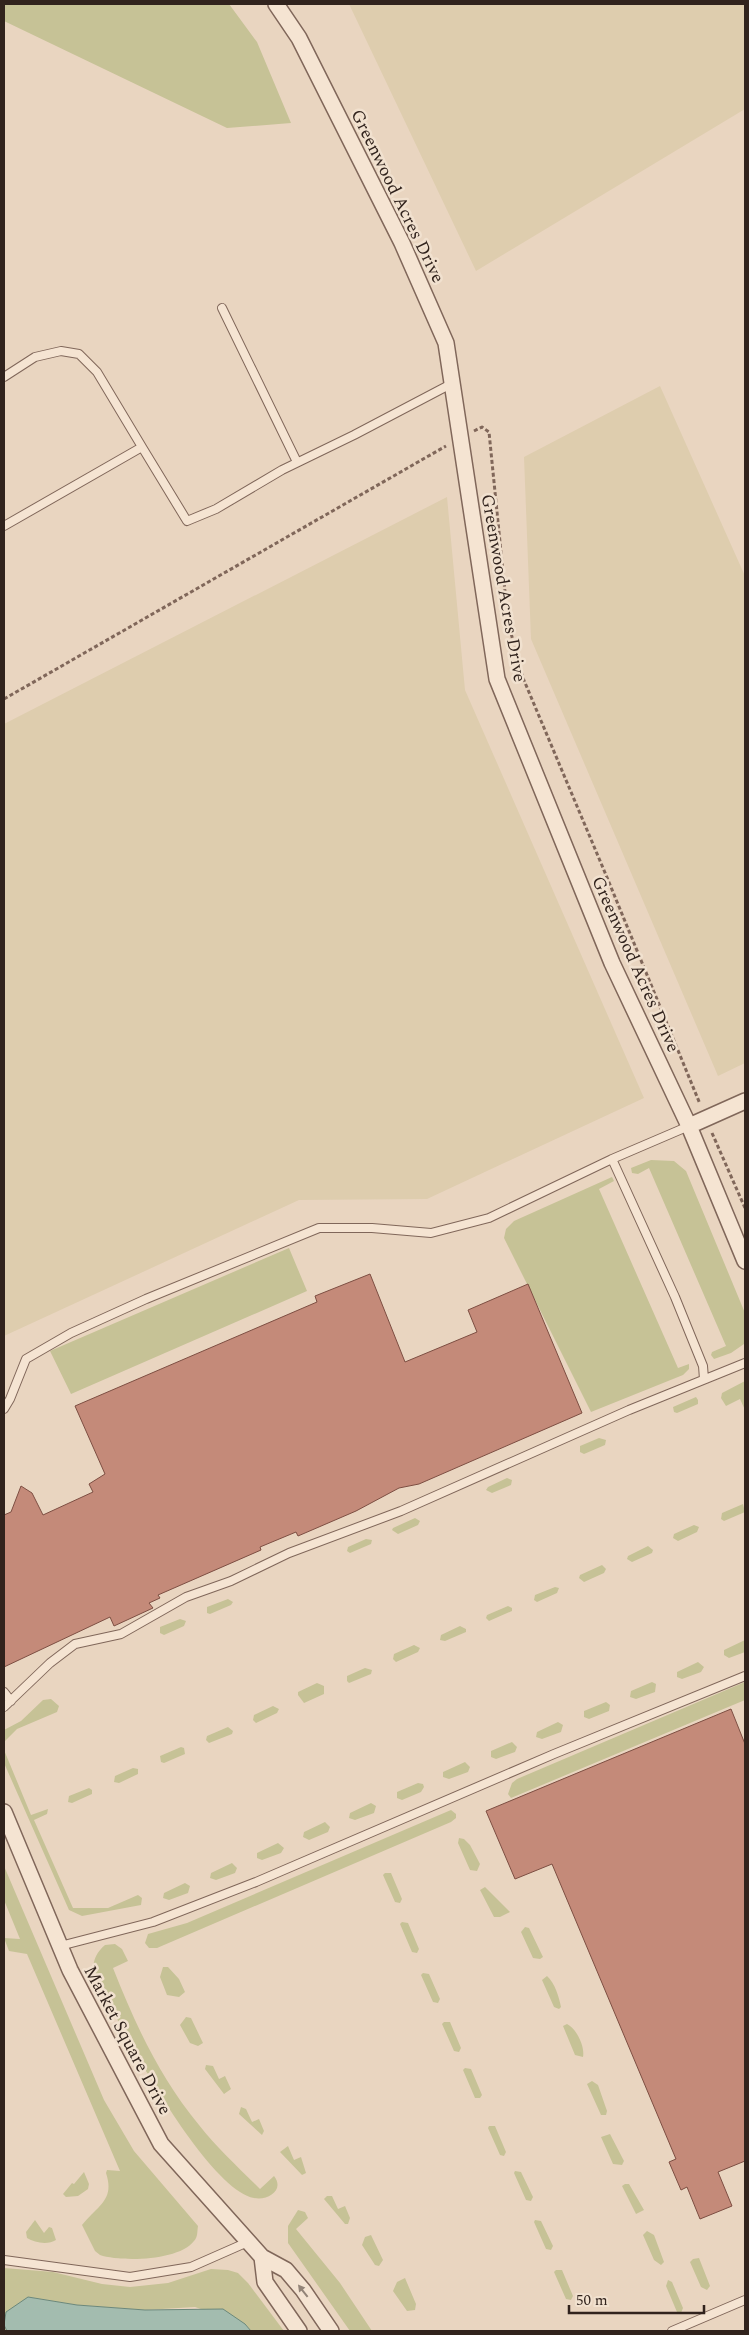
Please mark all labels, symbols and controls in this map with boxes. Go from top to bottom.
street label: Greenwood Acres Drive [344,105,451,288]
street label: Greenwood Acres Drive [474,492,533,684]
street label: Greenwood Acres Drive [584,872,687,1057]
street label: Market Square Drive [77,1961,178,2120]
scale bar [569,2282,704,2314]
one-way arrow [298,2284,308,2298]
text: 50 m [576,2289,608,2312]

